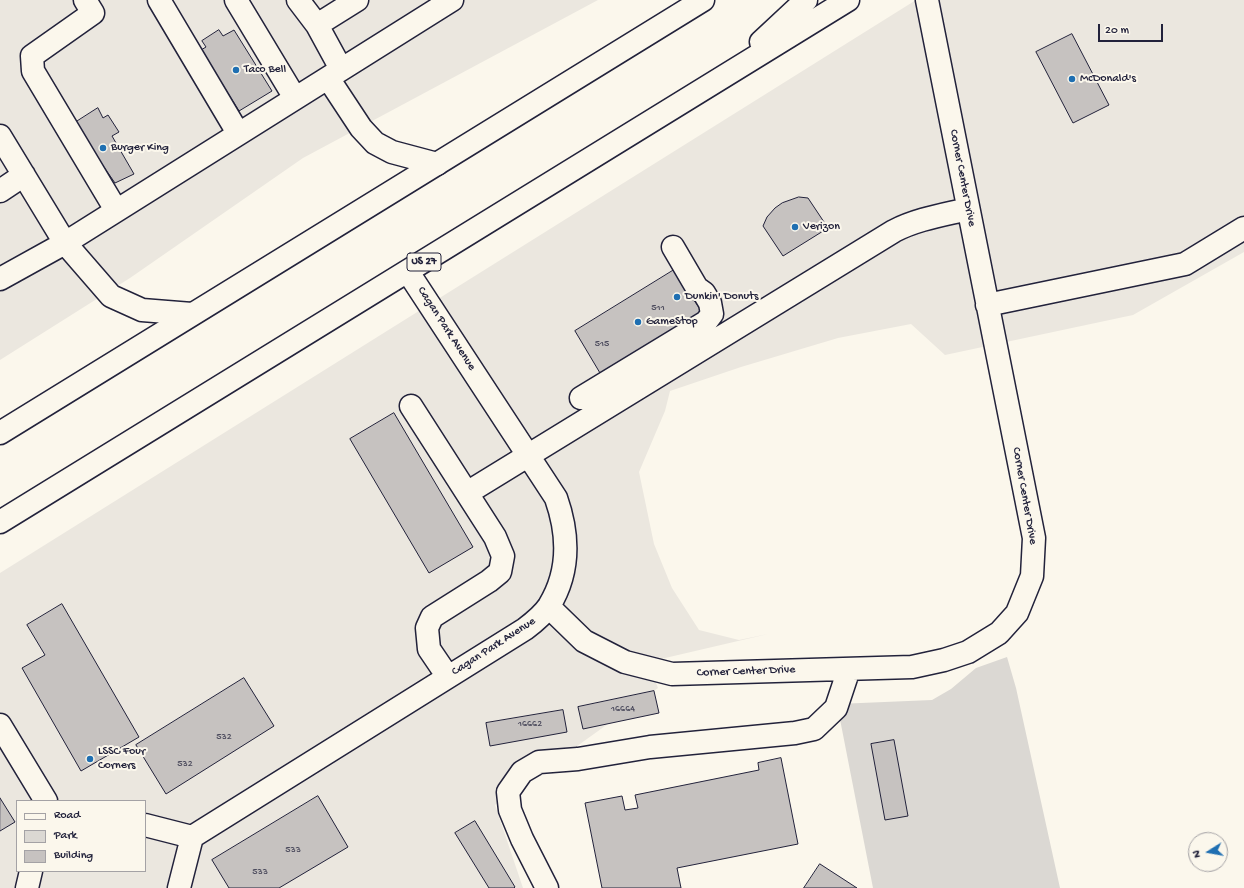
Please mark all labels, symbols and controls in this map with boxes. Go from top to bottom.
scale bar [1100,16,1165,42]
text: 20 m [1105,24,1129,38]
place label: Taco Bell [244,63,286,77]
marker: Taco Bell [231,65,241,75]
place label: McDonald's [1080,72,1136,86]
marker: McDonald's [1067,74,1077,84]
street label: Corner Center Drive [946,128,978,228]
place label: Burger King [111,141,169,155]
marker: Burger King [98,143,108,153]
place label: Verizon [803,220,840,234]
marker: Verizon [790,222,800,232]
road number: US 27 [407,253,441,271]
street label: Cagan Park Avenue [414,284,478,374]
place label: Dunkin' Donuts [685,290,758,304]
marker: Dunkin' Donuts [672,292,682,302]
house number: 511 [651,302,665,314]
place label: GameStop [646,315,698,329]
marker: GameStop [633,317,643,327]
house number: 515 [595,338,609,350]
street label: Corner Center Drive [1008,446,1040,546]
street label: Cagan Park Avenue [449,615,539,679]
street label: Corner Center Drive [696,663,796,681]
house number: 16664 [611,703,635,715]
house number: 16662 [518,718,542,730]
house number: 532 [216,731,232,743]
place label: LSSC Four Corners [98,745,145,773]
marker: LSSC Four Corners [85,754,95,764]
house number: 532 [177,758,193,770]
legend [16,800,146,872]
text: Road [54,809,80,823]
text: Park [54,829,77,843]
north arrow [1188,832,1228,872]
house number: 533 [285,844,301,856]
text: Building [54,849,93,863]
text: N [1191,849,1204,859]
house number: 533 [252,866,268,878]

